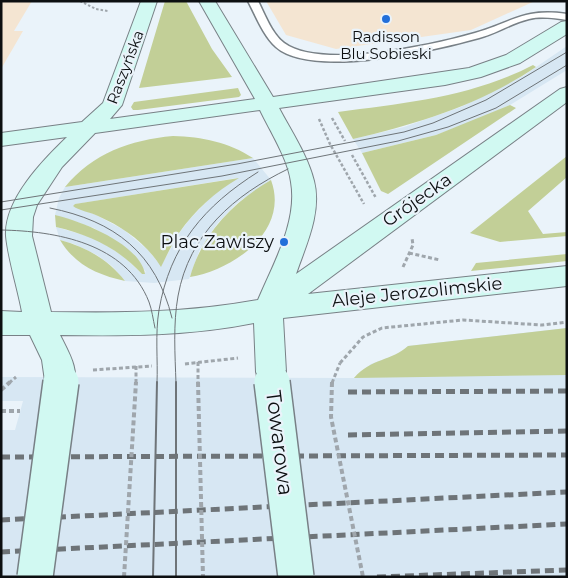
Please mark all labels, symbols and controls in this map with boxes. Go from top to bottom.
marker: Radisson Blu Sobieski [380,13,392,25]
street label: Raszyńska [102,27,148,107]
place label: Radisson Blu Sobieski [340,27,432,63]
street label: Grójecka [378,168,456,232]
place label: Plac Zawiszy [161,231,274,253]
marker: Plac Zawiszy [278,236,290,248]
street label: Aleje Jerozolimskie [331,272,503,312]
street label: Towarowa [261,389,299,497]

